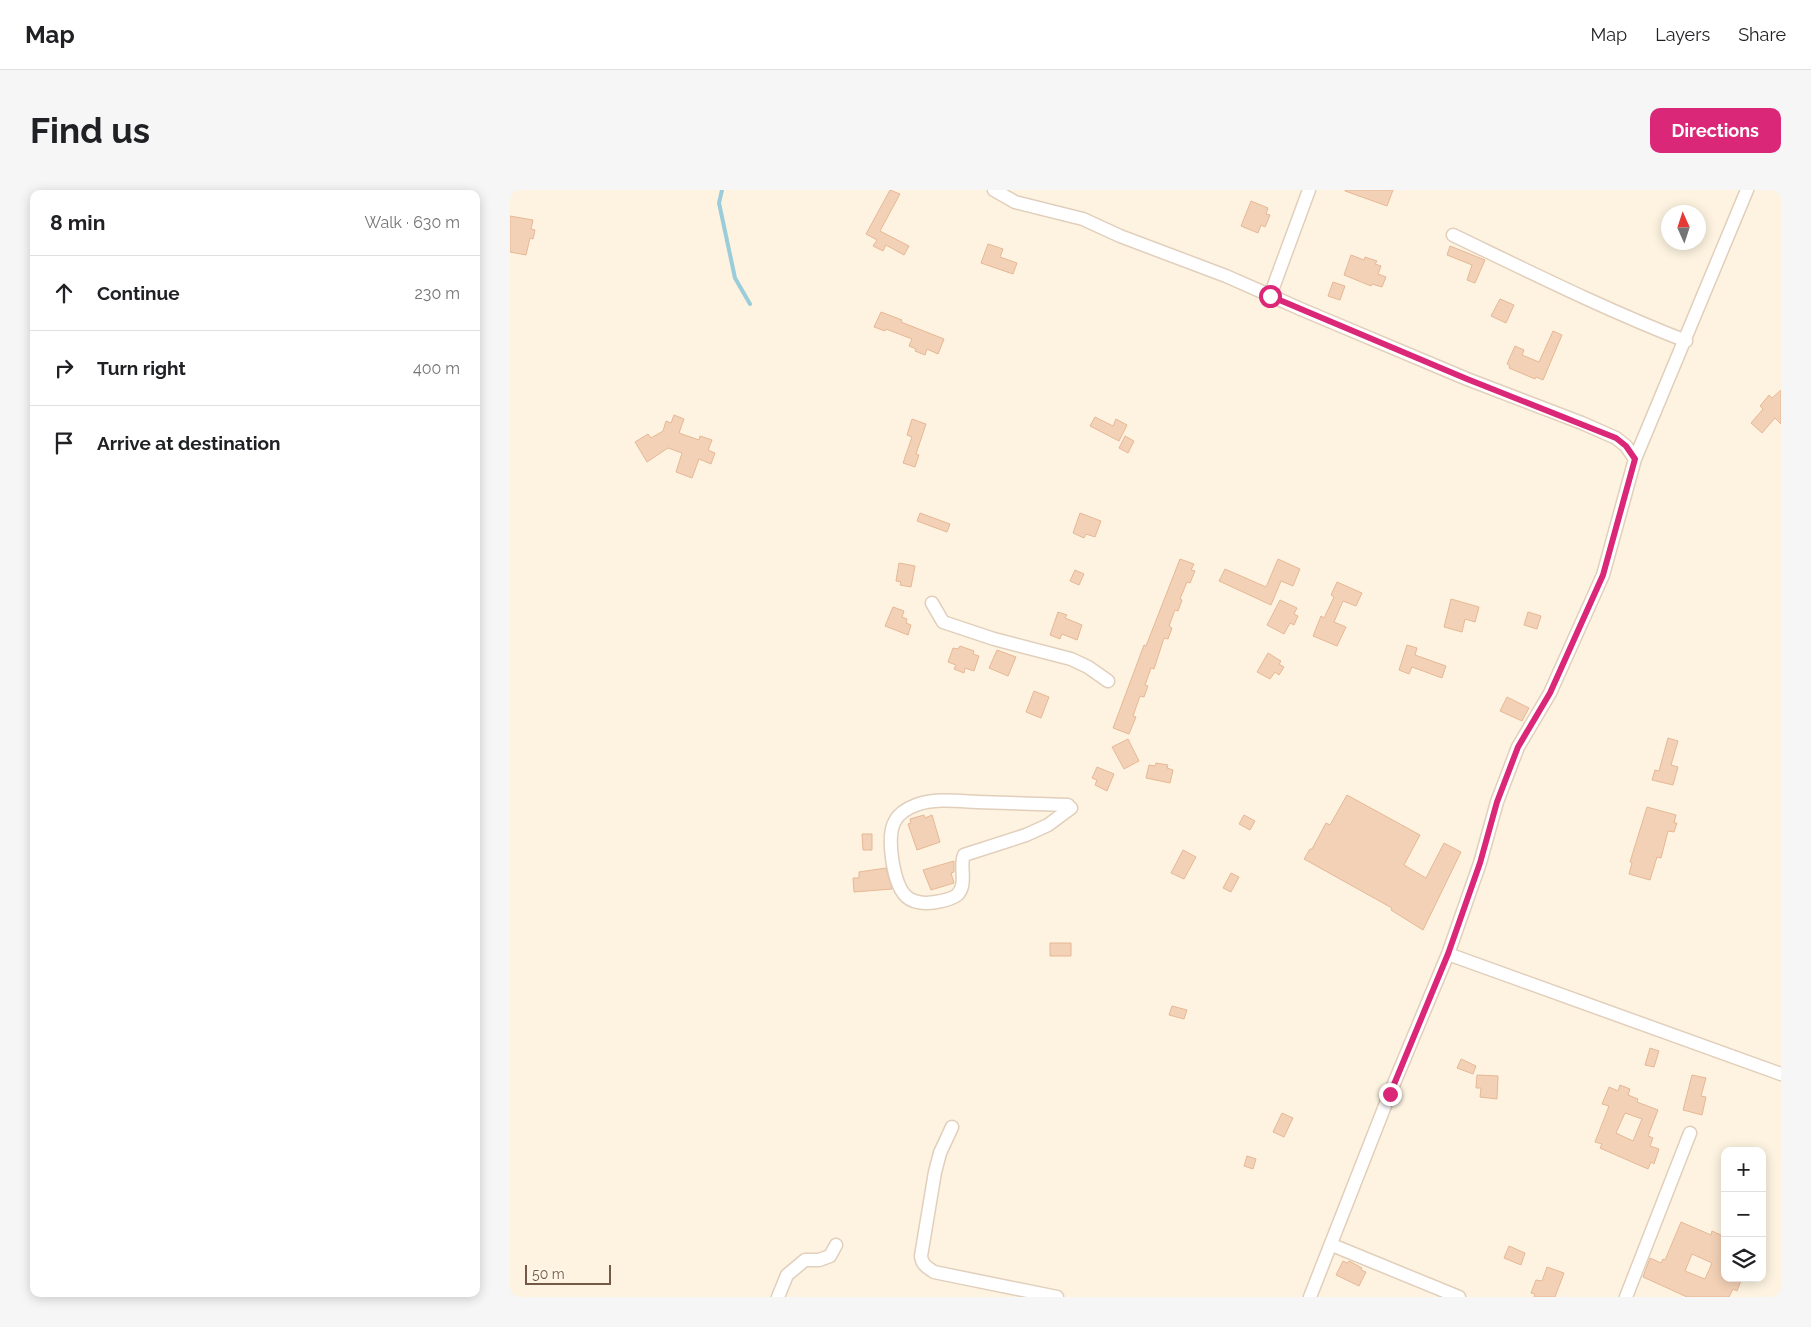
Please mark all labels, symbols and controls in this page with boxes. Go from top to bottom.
text: Map [25,20,75,49]
text: Map [1591,24,1627,45]
text: Layers [1655,24,1710,45]
text: Share [1738,24,1786,45]
button: Directions [1650,108,1781,153]
text: Find us [30,110,150,151]
north arrow [1661,205,1706,250]
text: 8 min [50,210,105,235]
text: Walk · 630 m [365,213,460,232]
icon: ahead [50,279,78,307]
text: Continue [97,282,180,304]
text: 230 m [415,284,460,303]
route start [1259,285,1282,308]
icon: right [50,354,78,382]
text: Turn right [97,357,186,379]
text: 400 m [413,359,460,378]
icon: arrive [50,429,78,457]
text: Arrive at destination [97,432,281,454]
route end [1379,1083,1402,1106]
map controls [1721,1147,1766,1282]
button: + [1721,1147,1766,1192]
button: − [1721,1192,1766,1237]
button: layers [1721,1237,1766,1282]
scale bar [525,1262,611,1285]
text: 50 m [532,1266,565,1282]

